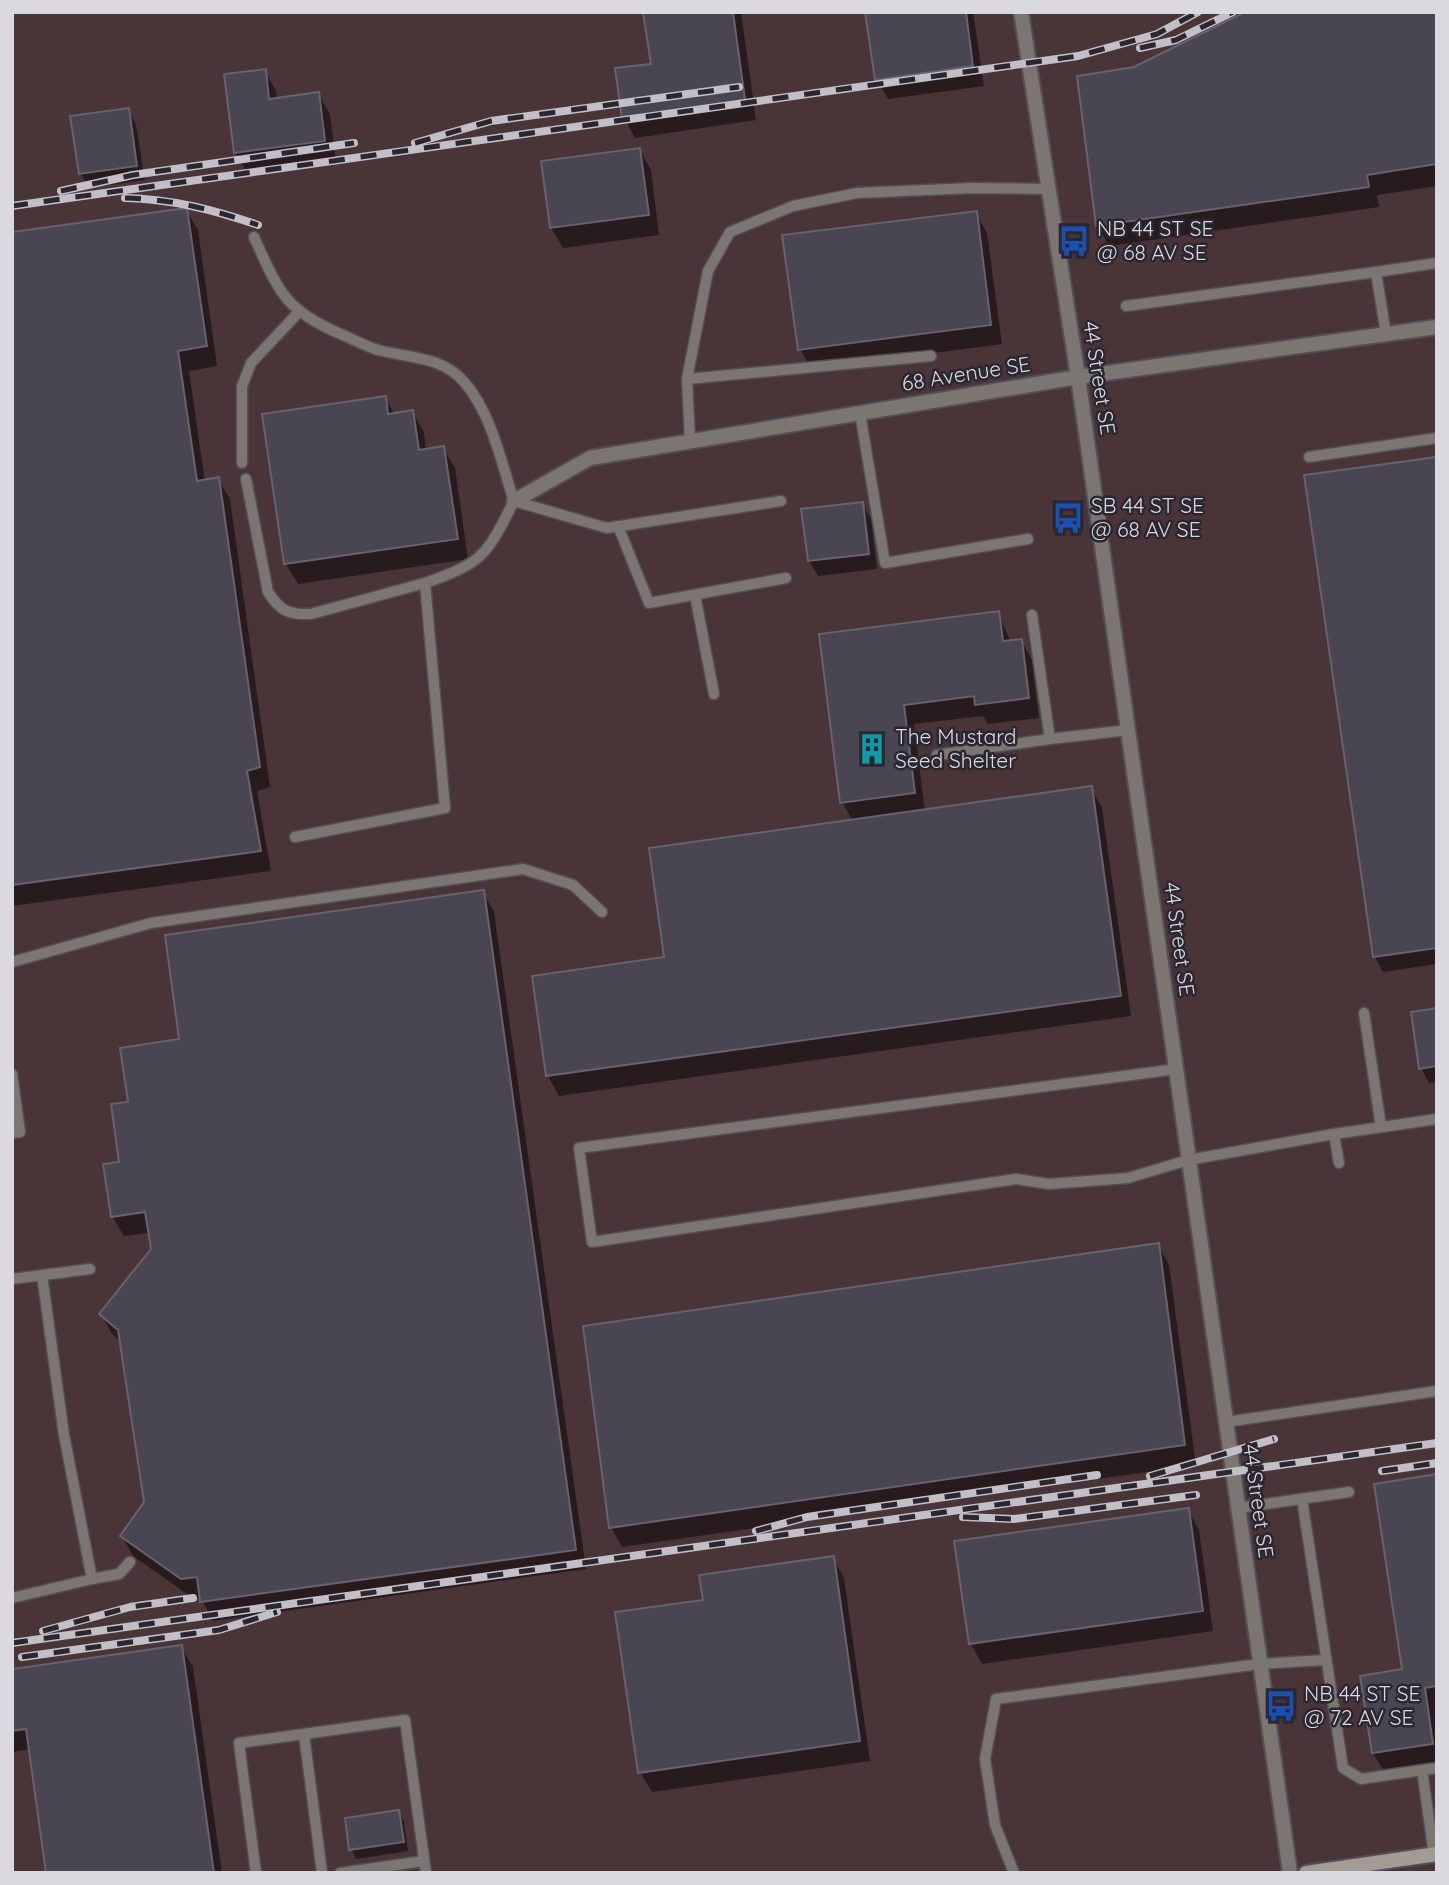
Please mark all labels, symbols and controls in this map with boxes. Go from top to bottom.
place label: NB 44 ST SE @ 68 AV SE [1097,215,1214,265]
bus stop icon: NB 44 ST SE @ 68 AV SE [1057,224,1091,258]
street label: 44 Street SE [1078,319,1122,437]
street label: 68 Avenue SE [900,350,1032,396]
place label: SB 44 ST SE @ 68 AV SE [1091,492,1204,542]
bus stop icon: SB 44 ST SE @ 68 AV SE [1051,501,1085,535]
place label: The Mustard Seed Shelter [895,723,1017,773]
building icon: The Mustard Seed Shelter [855,732,889,766]
street label: 44 Street SE [1159,880,1201,997]
street label: 44 Street SE [1238,1442,1280,1559]
place label: NB 44 ST SE @ 72 AV SE [1304,1680,1421,1730]
bus stop icon: NB 44 ST SE @ 72 AV SE [1264,1689,1298,1723]

